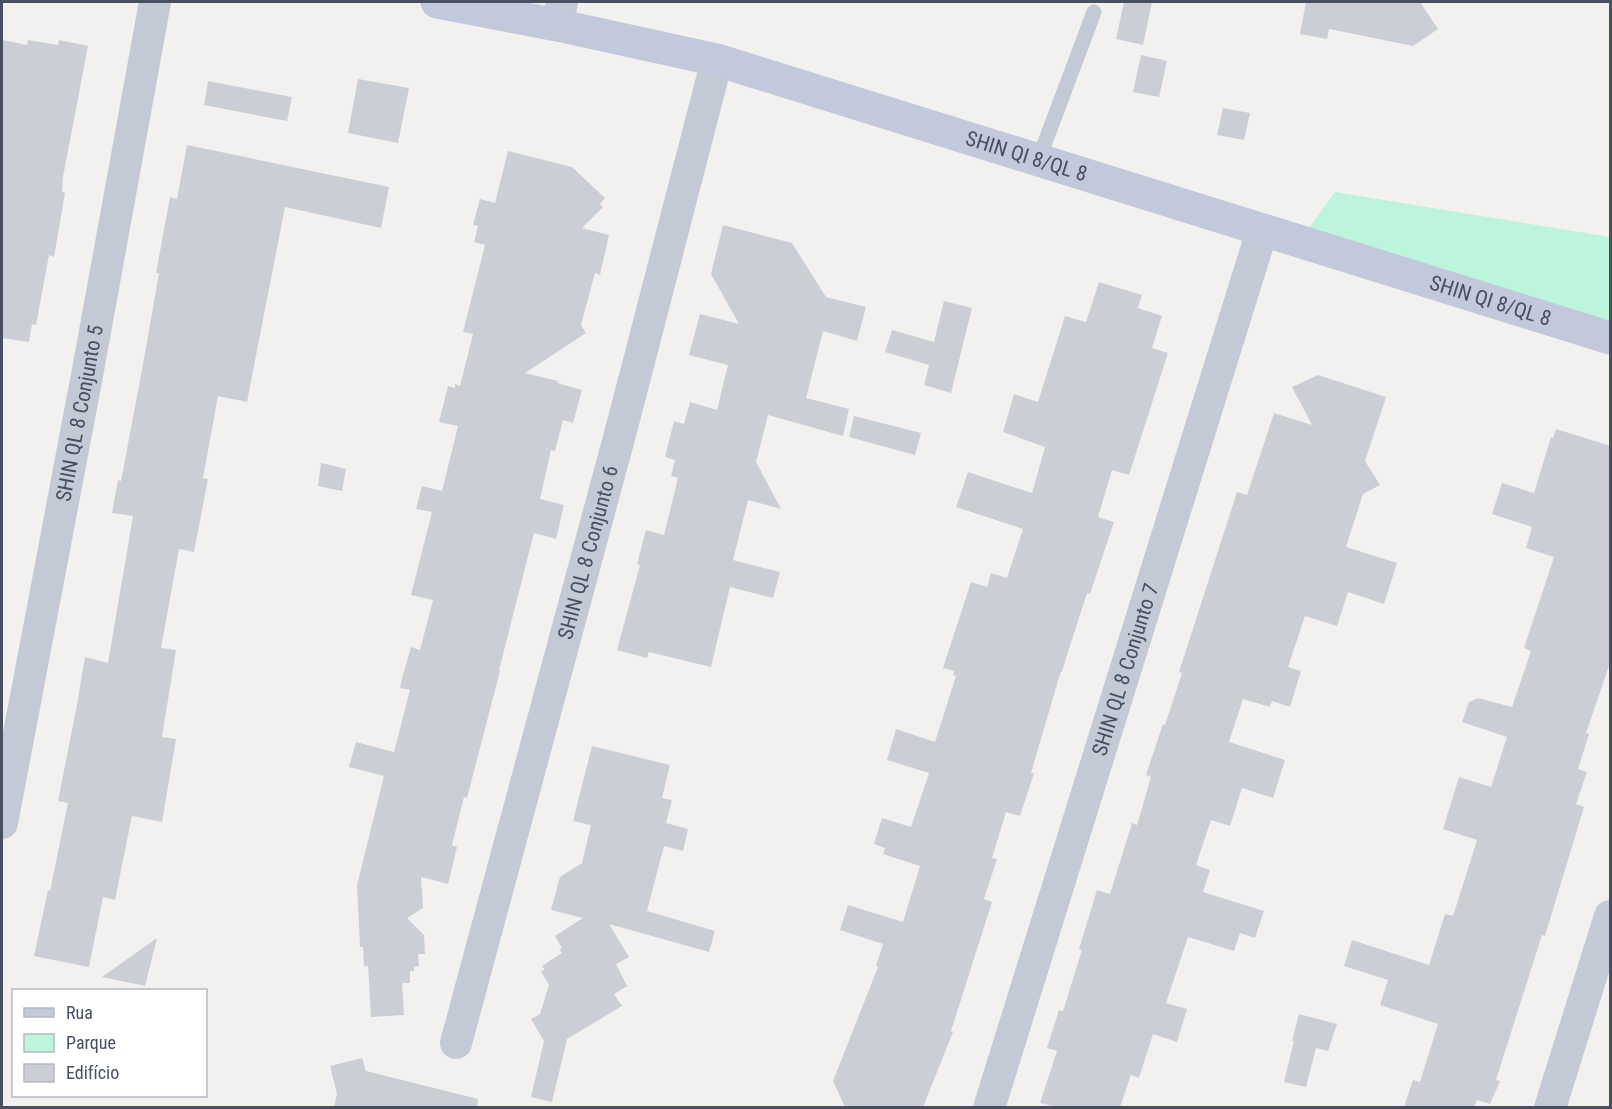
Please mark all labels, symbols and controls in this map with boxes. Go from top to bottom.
street label: SHIN QI 8/QL 8 [963,126,1090,186]
street label: SHIN QI 8/QL 8 [1427,271,1554,331]
street label: SHIN QL 8 Conjunto 5 [51,323,108,504]
street label: SHIN QL 8 Conjunto 6 [553,463,623,642]
street label: SHIN QL 8 Conjunto 7 [1087,581,1163,759]
legend [12,989,207,1097]
text: Rua [66,1002,93,1023]
text: Parque [66,1032,116,1053]
text: Edifício [66,1062,119,1083]

